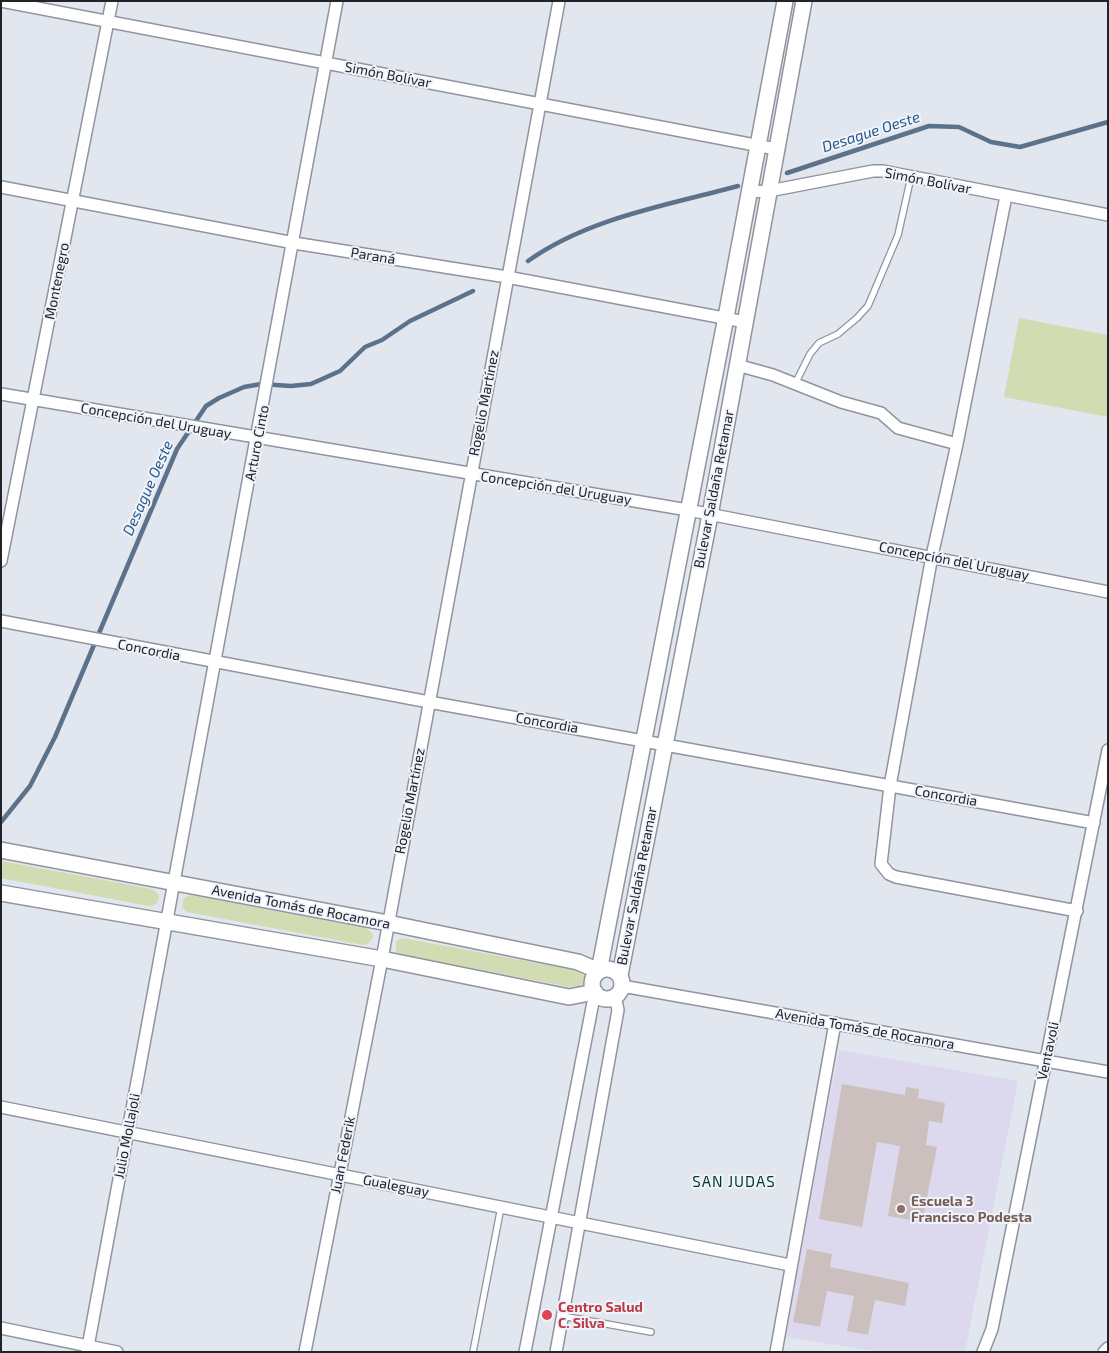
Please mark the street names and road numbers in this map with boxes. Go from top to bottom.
street label: Simón Bolívar [343,58,433,92]
street label: Simón Bolívar [883,164,973,198]
street label: Montenegro [41,241,73,321]
street label: Paraná [349,244,397,268]
street label: Rogelio Martínez [465,349,503,457]
street label: Concepción del Uruguay [79,399,233,443]
street label: Arturo Cinto [241,404,273,482]
street label: Bulevar Saldaña Retamar [690,408,738,570]
street label: Concepción del Uruguay [479,468,633,508]
street label: Concepción del Uruguay [878,538,1030,584]
street label: Concordia [116,636,182,664]
street label: Concordia [514,709,580,737]
street label: Rogelio Martínez [391,747,429,855]
street label: Concordia [913,782,979,810]
street label: Bulevar Saldaña Retamar [613,805,661,967]
street label: Avenida Tomás de Rocamora [210,881,392,933]
street label: Avenida Tomás de Rocamora [774,1005,956,1053]
street label: Ventavoli [1034,1020,1062,1082]
street label: Julio Mollajoli [110,1092,144,1180]
street label: Juan Federik [327,1115,359,1195]
street label: Gualeguay [362,1171,430,1201]

